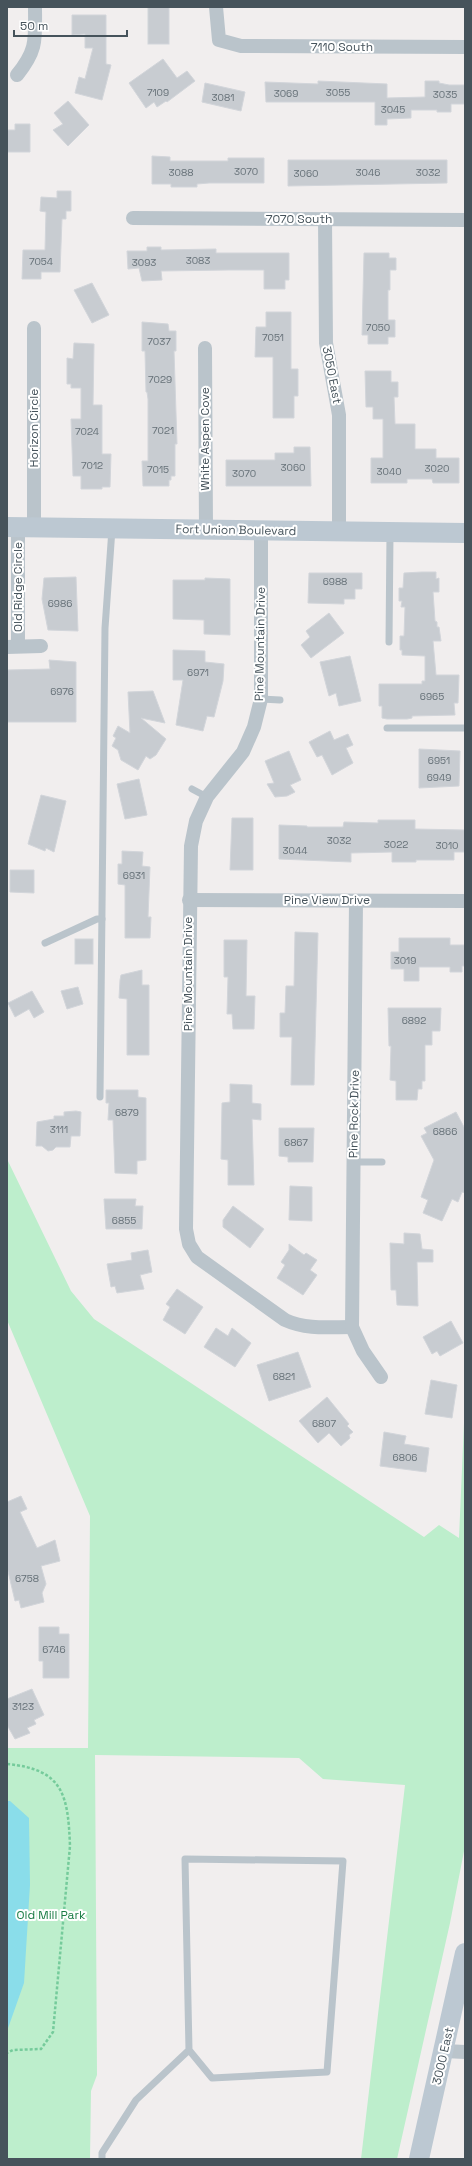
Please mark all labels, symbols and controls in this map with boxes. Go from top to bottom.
scale bar [14,12,127,38]
text: 50 m [20,18,48,34]
street label: 7110 South [311,39,373,55]
house number: 7109 [147,86,169,99]
house number: 3055 [326,86,350,99]
house number: 3069 [274,87,298,100]
house number: 3035 [433,88,457,101]
house number: 3081 [212,91,234,104]
house number: 3045 [381,103,405,116]
house number: 3070 [234,165,258,178]
house number: 3088 [169,166,193,179]
house number: 3046 [356,166,380,179]
house number: 3032 [416,166,440,179]
house number: 3060 [294,167,318,180]
street label: 7070 South [266,211,332,227]
house number: 3083 [186,254,210,267]
house number: 7054 [29,255,53,268]
house number: 3093 [132,256,156,269]
house number: 7050 [366,321,390,334]
house number: 7051 [262,331,284,344]
house number: 7037 [147,335,171,348]
street label: 3050 East [319,345,345,405]
house number: 7029 [148,373,172,386]
street label: White Aspen Cove [197,387,213,491]
street label: Horizon Circle [26,389,42,467]
house number: 7021 [152,424,174,437]
house number: 7024 [75,425,99,438]
house number: 7012 [81,459,103,472]
house number: 3060 [281,461,305,474]
house number: 3020 [425,462,449,475]
house number: 7015 [147,463,169,476]
house number: 3040 [376,465,402,478]
house number: 3070 [232,467,256,480]
street label: Fort Union Boulevard [175,521,297,539]
street label: Old Ridge Circle [10,542,26,632]
house number: 6988 [323,575,347,588]
street label: Pine Mountain Drive [251,587,269,701]
house number: 6986 [48,597,72,610]
house number: 6971 [187,666,209,679]
house number: 6976 [50,685,74,698]
house number: 6965 [420,690,444,703]
house number: 6951 [428,754,450,767]
house number: 6949 [427,771,451,784]
house number: 3032 [327,834,351,847]
house number: 3022 [384,838,408,851]
house number: 3010 [435,839,459,852]
house number: 3044 [283,844,307,857]
house number: 6931 [123,869,145,882]
street label: Pine View Drive [284,892,370,908]
street label: Pine Mountain Drive [180,917,196,1031]
house number: 3019 [394,954,416,967]
house number: 6892 [402,1014,426,1027]
street label: Pine Rock Drive [345,1070,363,1158]
house number: 6879 [115,1106,139,1119]
house number: 3111 [50,1123,68,1136]
house number: 6866 [433,1125,457,1138]
house number: 6867 [284,1136,308,1149]
house number: 6855 [112,1214,136,1227]
house number: 6821 [273,1370,295,1383]
house number: 6807 [312,1417,336,1430]
house number: 6806 [393,1451,417,1464]
house number: 6758 [15,1572,39,1585]
house number: 6746 [42,1643,66,1656]
house number: 3123 [12,1700,34,1713]
park label: Old Mill Park [16,1907,86,1923]
street label: 3000 East [429,2026,457,2086]

